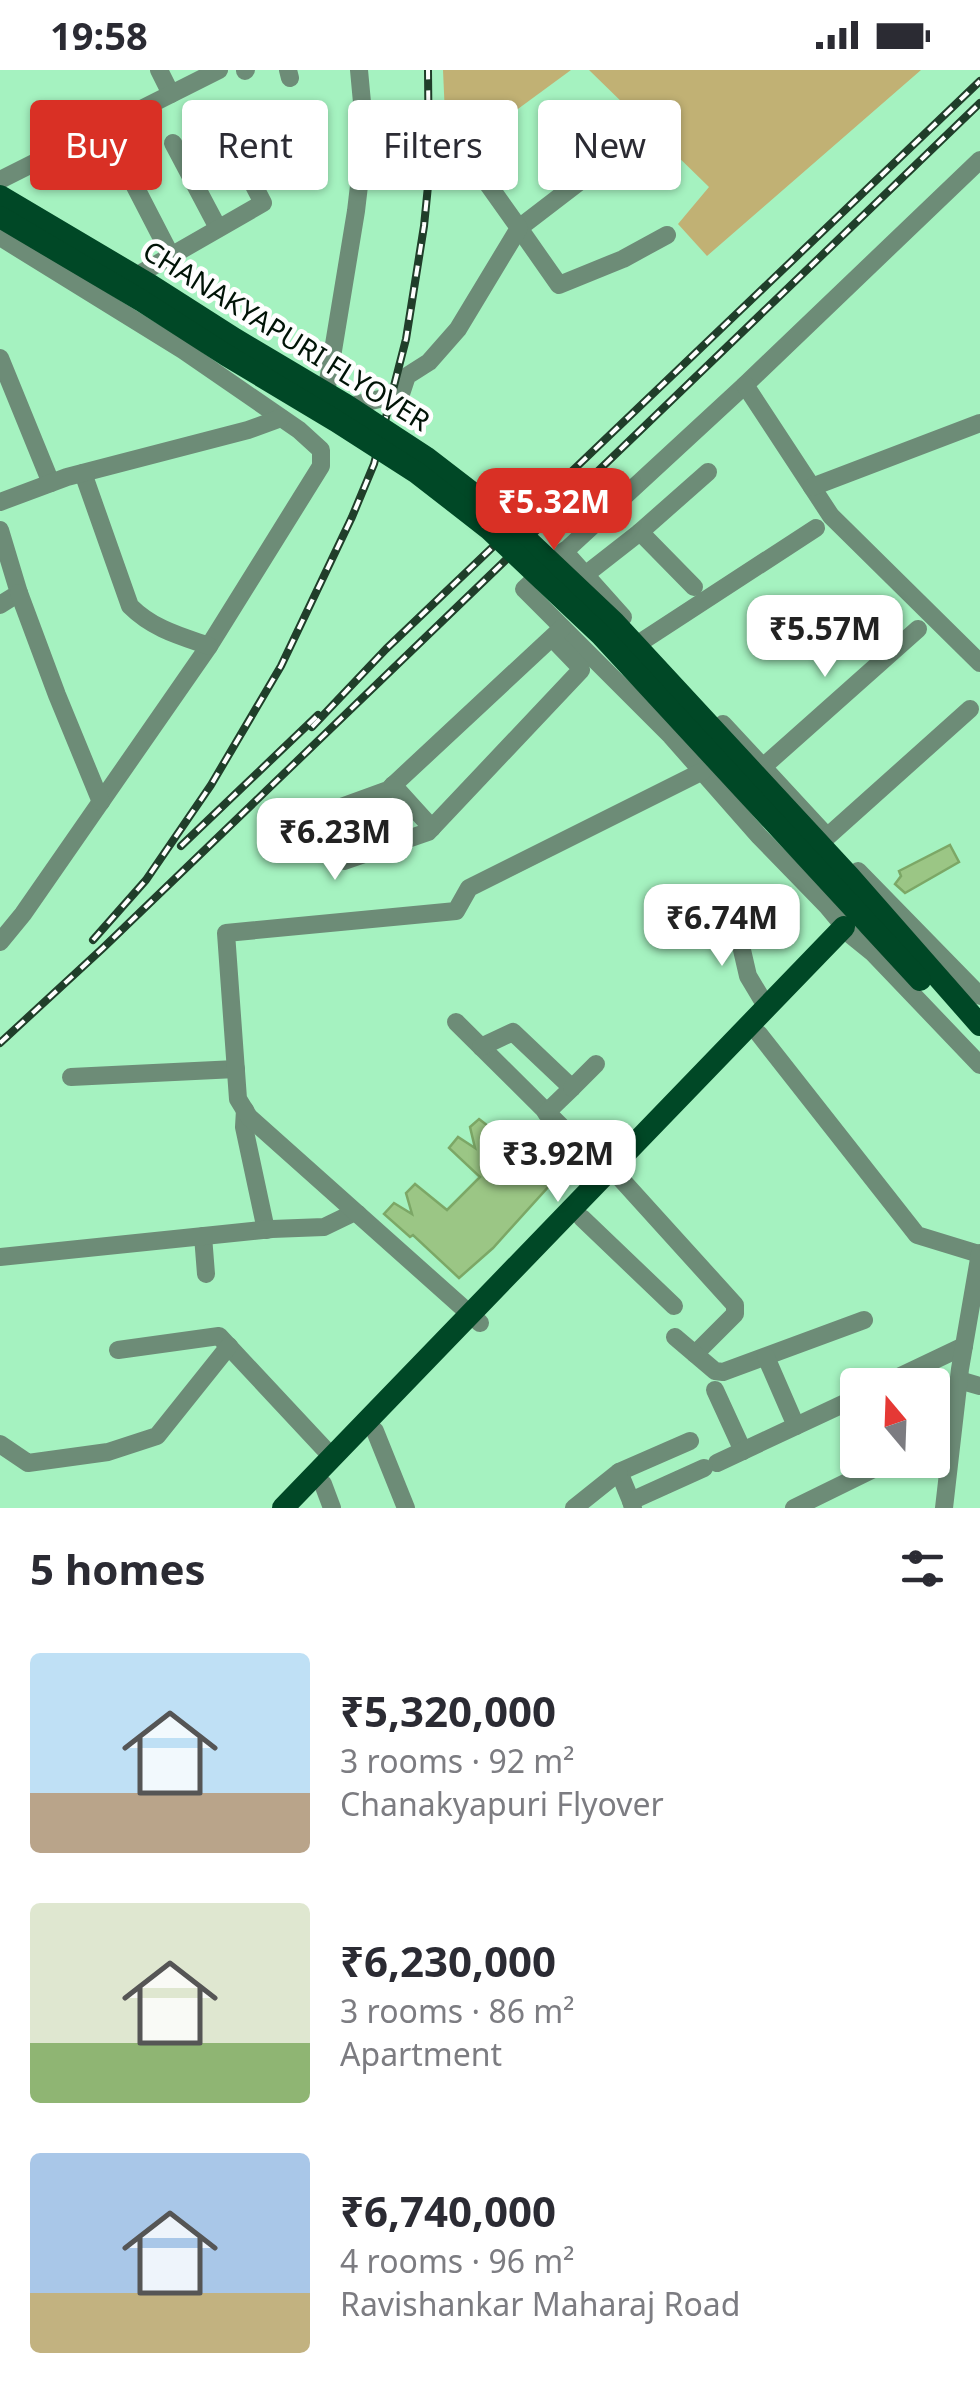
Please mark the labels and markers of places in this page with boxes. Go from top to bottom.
pin: ₹5.32M [473,468,635,553]
pin: ₹5.57M [744,595,906,680]
pin: ₹6.23M [254,798,416,883]
pin: ₹6.74M [641,884,803,969]
pin: ₹3.92M [477,1120,639,1205]

